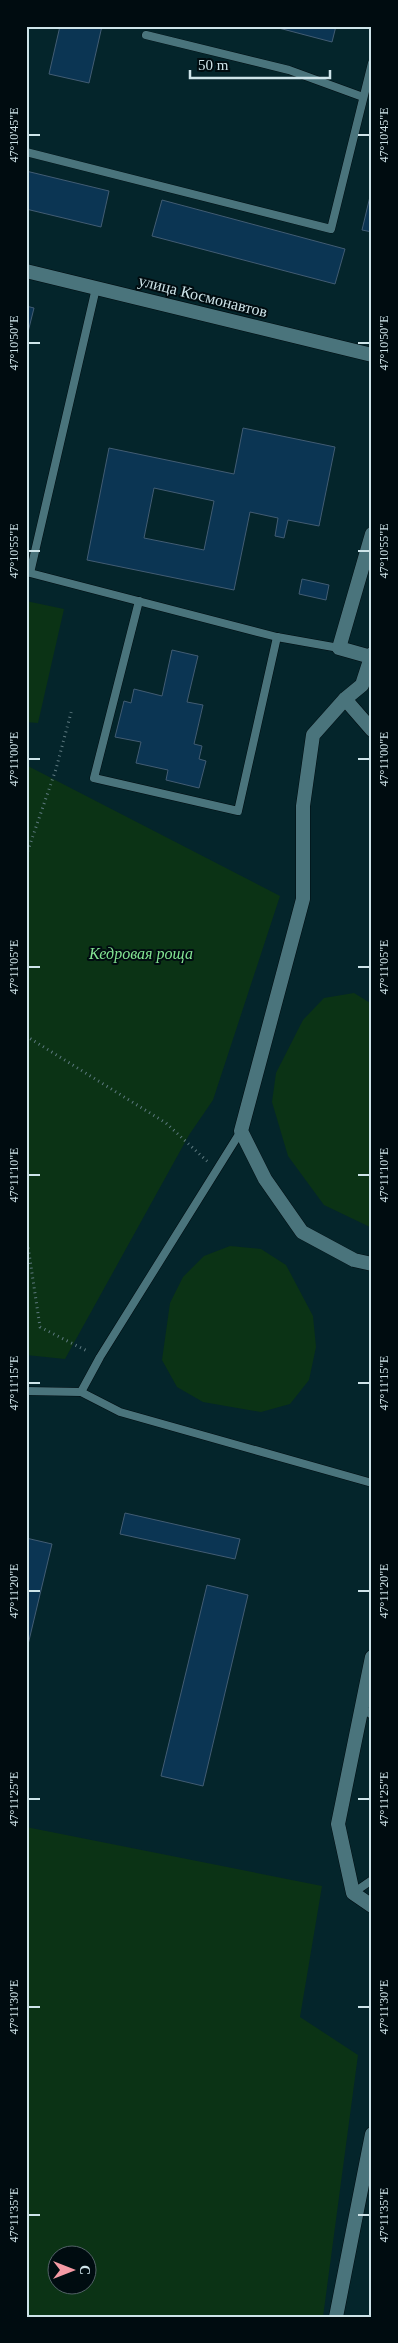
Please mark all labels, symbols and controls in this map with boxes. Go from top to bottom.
scale bar [190,48,330,80]
text: 50 m [198,57,229,73]
text: 47°10'45"E [7,107,21,163]
text: 47°10'45"E [377,107,391,163]
street label: улица Космонавтов [137,272,270,321]
text: 47°10'50"E [7,315,21,371]
text: 47°10'50"E [377,315,391,371]
text: 47°10'55"E [7,523,21,579]
text: 47°10'55"E [377,523,391,579]
text: 47°11'00"E [7,732,21,786]
text: 47°11'00"E [377,732,391,786]
text: 47°11'05"E [7,940,21,994]
text: 47°11'05"E [377,940,391,994]
park label: Кедровая роща [88,945,193,963]
text: 47°11'10"E [7,1148,21,1202]
text: 47°11'10"E [377,1148,391,1202]
text: 47°11'15"E [7,1356,21,1410]
text: 47°11'15"E [377,1356,391,1410]
text: 47°11'20"E [7,1564,21,1618]
text: 47°11'20"E [377,1564,391,1618]
text: 47°11'25"E [7,1772,21,1826]
text: 47°11'25"E [377,1772,391,1826]
text: 47°11'30"E [7,1980,21,2034]
text: 47°11'30"E [377,1980,391,2034]
text: 47°11'35"E [7,2188,21,2242]
text: 47°11'35"E [377,2188,391,2242]
north arrow [48,2246,98,2296]
text: С [77,2265,92,2275]

